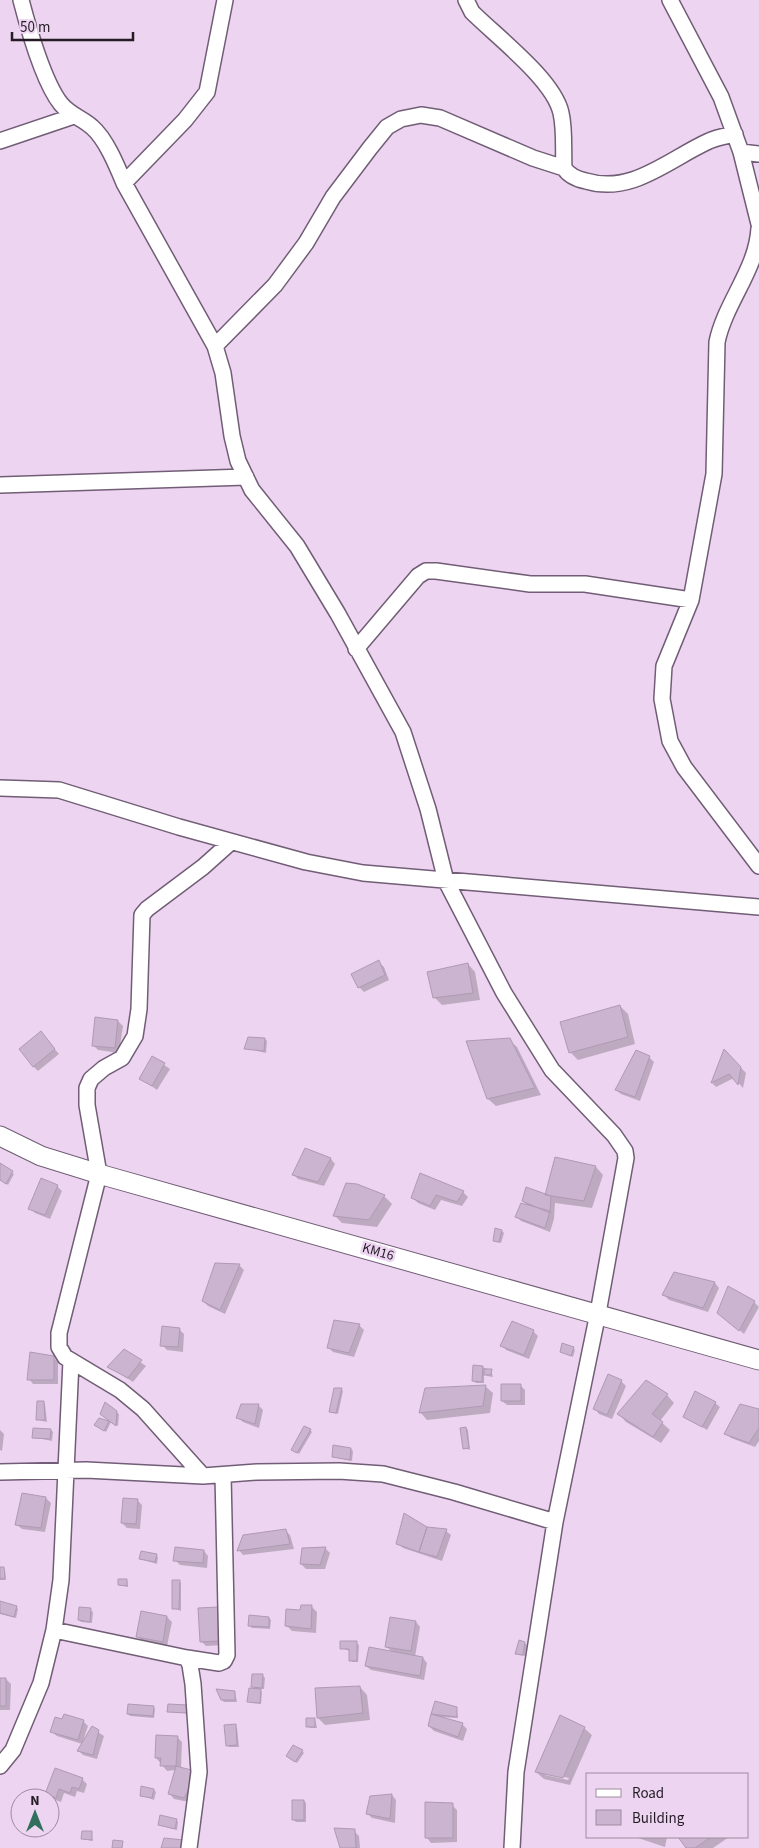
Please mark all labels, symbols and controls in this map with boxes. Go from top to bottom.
scale bar [12,10,134,42]
text: 50 m [20,17,50,38]
street label: KM16 [360,1238,396,1266]
legend [586,1773,749,1838]
text: Road [632,1783,664,1804]
north arrow [10,1788,60,1838]
text: N [30,1791,40,1811]
text: Building [632,1808,685,1829]

